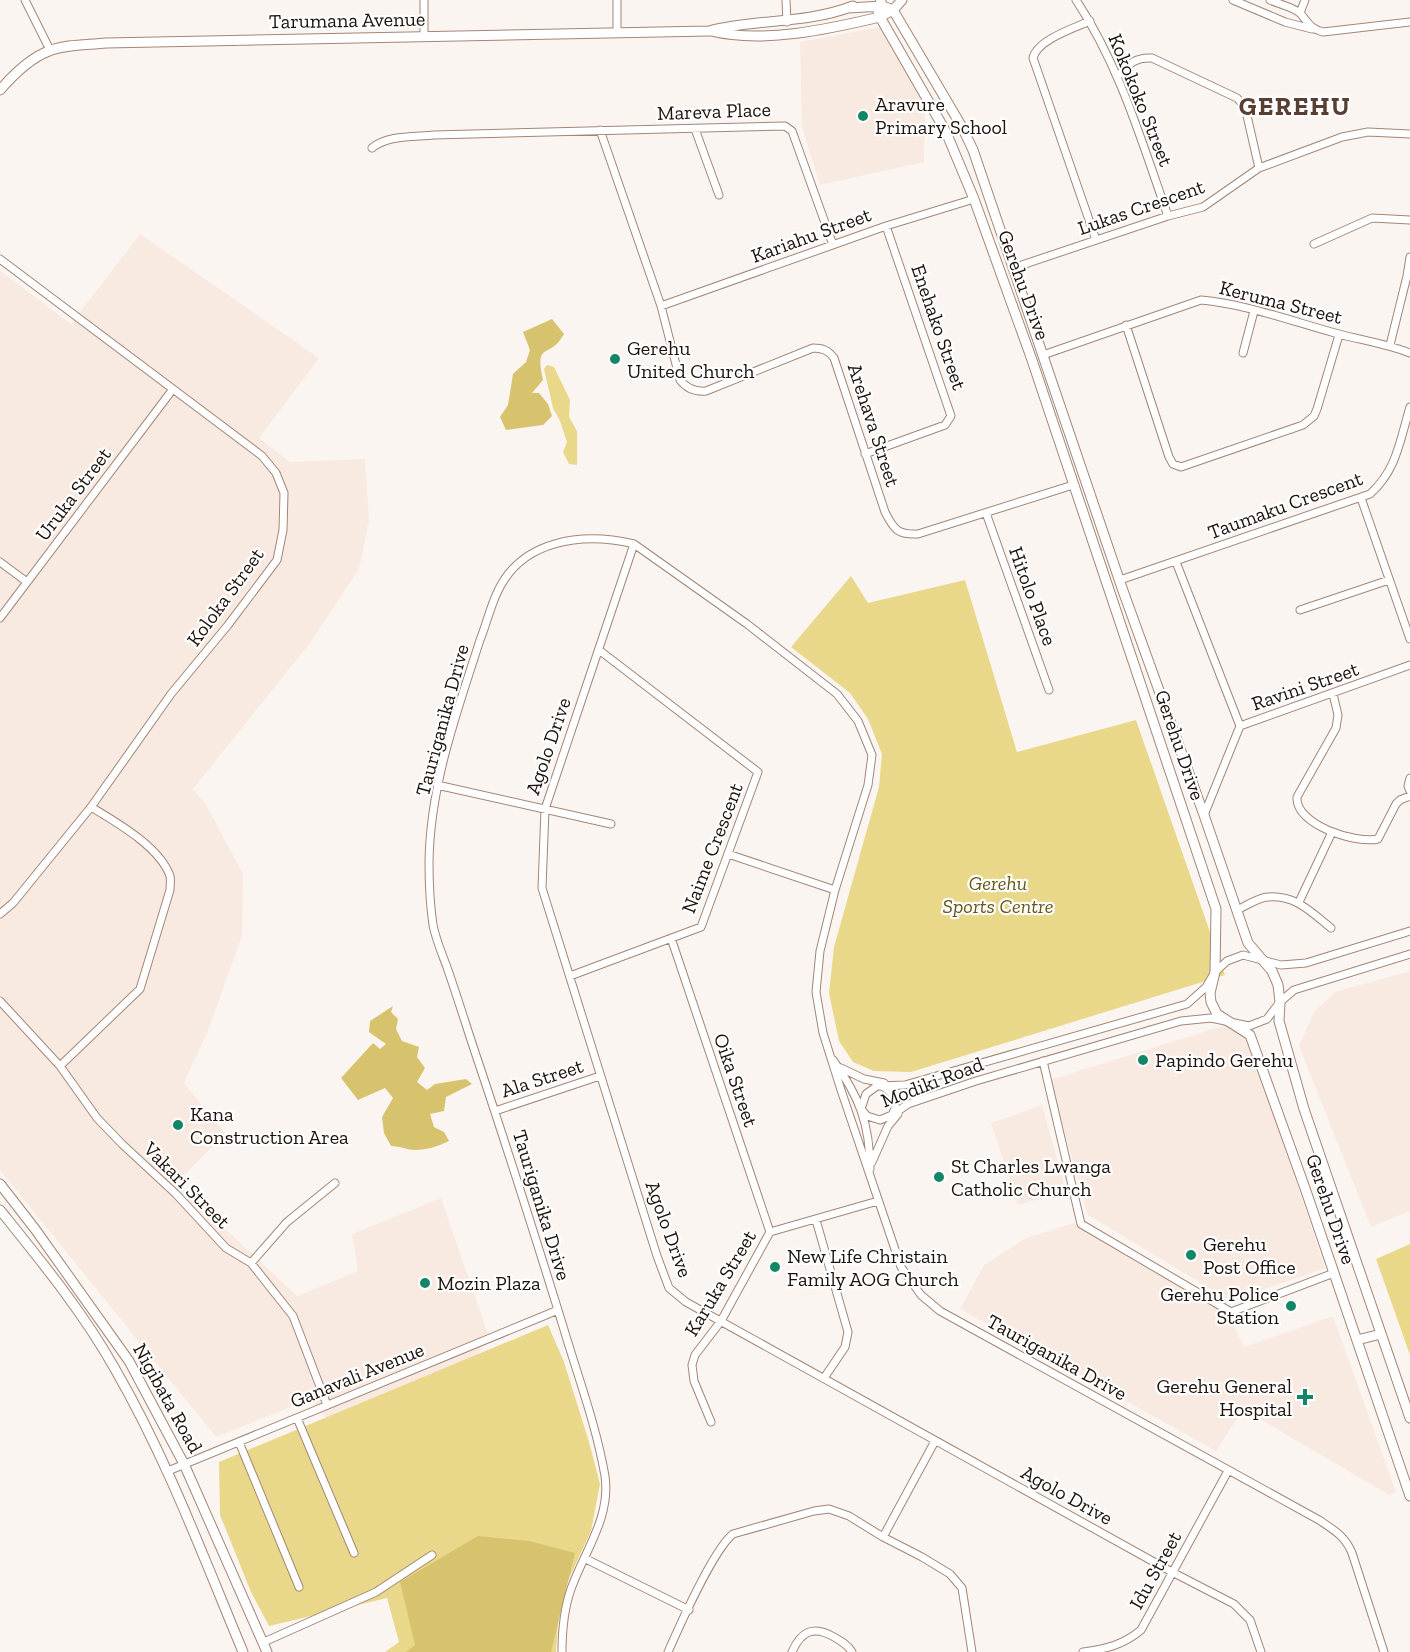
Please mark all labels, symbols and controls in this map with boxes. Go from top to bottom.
street label: Tarumana Avenue [269,7,425,33]
street label: Kokokoko Street [1103,30,1179,170]
district label: GEREHU [1239,90,1351,122]
place label: Aravure Primary School [875,92,1007,139]
street label: Mareva Place [657,97,771,125]
marker: Aravure Primary School [856,109,870,123]
street label: Lukas Crescent [1075,174,1208,240]
street label: Kariahu Street [748,202,875,268]
street label: Gerehu Drive [993,227,1055,343]
street label: Enehako Street [906,261,972,393]
street label: Keruma Street [1217,275,1345,329]
place label: Gerehu United Church [627,336,755,383]
marker: Gerehu United Church [608,352,622,366]
street label: Arehava Street [843,360,905,490]
street label: Uruka Street [30,442,116,545]
street label: Taumaku Crescent [1204,466,1366,544]
street label: Koloka Street [181,543,269,651]
street label: Hitolo Place [1004,543,1062,649]
street label: Tauriganika Drive [410,642,474,798]
street label: Ravini Street [1248,656,1362,716]
street label: Gerehu Drive [1150,687,1210,803]
street label: Agolo Drive [520,694,576,798]
street label: Naime Crescent [676,779,748,917]
park label: Gerehu Sports Centre [942,871,1054,918]
street label: Oika Street [709,1030,763,1131]
place label: Papindo Gerehu [1155,1048,1293,1072]
street label: Modiki Road [877,1052,987,1112]
street label: Ala Street [498,1053,587,1103]
marker: Papindo Gerehu [1136,1053,1150,1067]
place label: Kana Construction Area [190,1102,349,1149]
marker: Kana Construction Area [171,1118,185,1132]
street label: Tauriganika Drive [508,1127,576,1283]
street label: Vakari Street [138,1136,236,1234]
street label: Gerehu Drive [1301,1151,1361,1267]
place label: St Charles Lwanga Catholic Church [951,1154,1111,1201]
marker: St Charles Lwanga Catholic Church [932,1170,946,1184]
street label: Agolo Drive [640,1177,698,1281]
street label: Karuka Street [679,1225,761,1340]
place label: Gerehu Post Office [1203,1232,1296,1279]
place label: New Life Christain Family AOG Church [787,1244,960,1291]
marker: Gerehu Post Office [1184,1248,1198,1262]
marker: New Life Christain Family AOG Church [768,1260,782,1274]
place label: Mozin Plaza [437,1271,541,1295]
marker: Mozin Plaza [418,1276,432,1290]
place label: Gerehu Police Station [1160,1282,1280,1329]
marker: Gerehu Police Station [1284,1299,1298,1313]
street label: Tauriganika Drive [983,1309,1131,1405]
street label: Ganavali Avenue [287,1337,427,1413]
street label: Nigibata Road [128,1339,208,1457]
place label: Gerehu General Hospital [1157,1374,1292,1421]
marker: Gerehu General Hospital [1296,1388,1314,1406]
street label: Agolo Drive [1017,1460,1117,1530]
street label: Idu Street [1124,1526,1186,1613]

